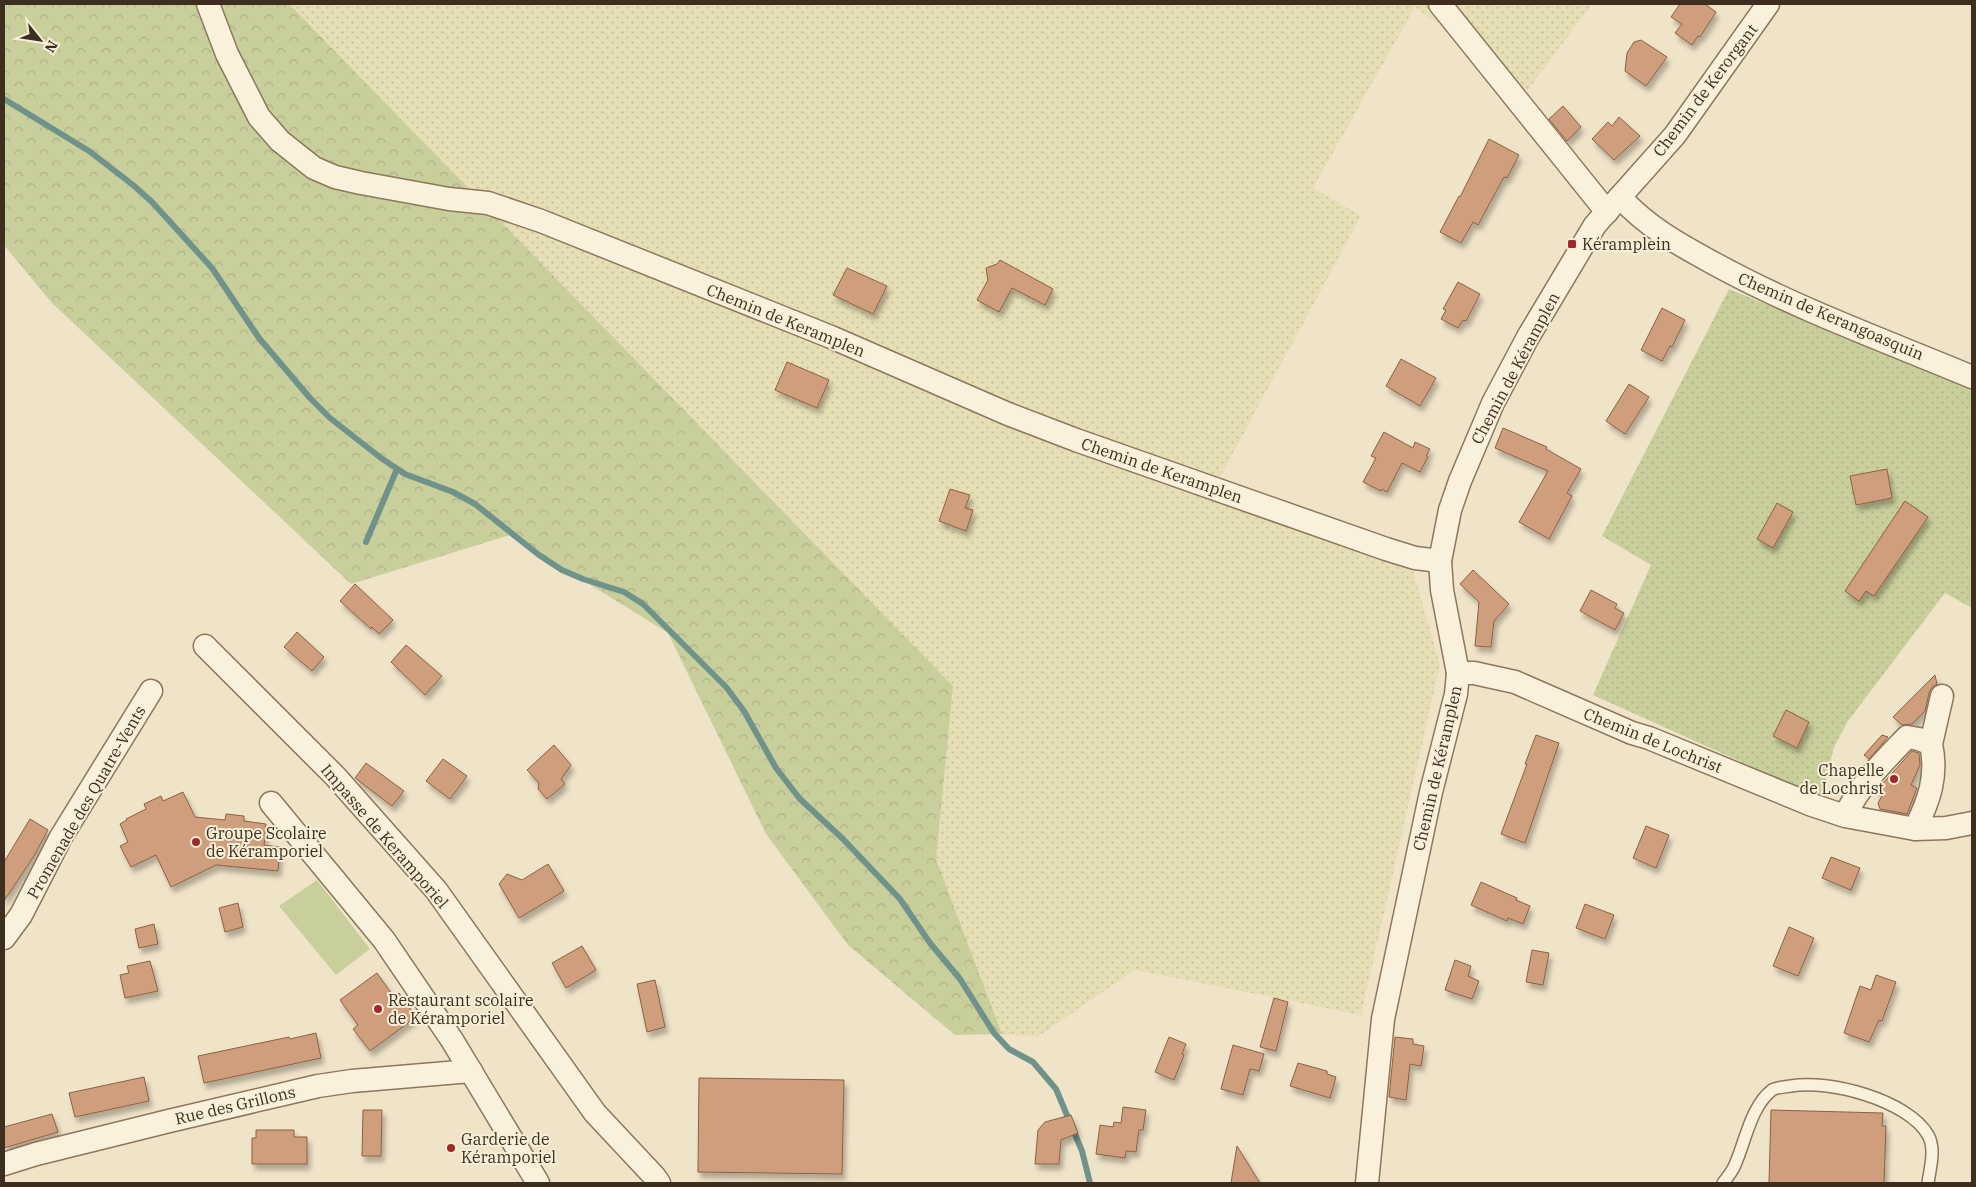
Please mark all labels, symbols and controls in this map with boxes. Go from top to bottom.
north arrow [15,15,65,65]
street label: Chemin de Kerorgant [1649,19,1762,160]
text: N [41,37,62,56]
place label: Kéramplein [1582,234,1671,254]
marker: Kéramplein [1566,238,1578,250]
street label: Chemin de Kerangoasquin [1735,268,1927,364]
street label: Chemin de Keramplen [704,279,868,361]
street label: Chemin de Kéramplen [1466,289,1564,447]
street label: Chemin de Keramplen [1079,433,1245,507]
street label: Chemin de Kéramplen [1408,683,1466,853]
street label: Promenade des Quatre-Vents [22,702,150,902]
street label: Chemin de Lochrist [1581,703,1725,777]
street label: Impasse de Keramporiel [317,760,453,912]
place label: Chapelle de Lochrist [1800,760,1884,798]
marker: Chapelle de Lochrist [1888,773,1900,785]
place label: Groupe Scolaire de Kéramporiel [206,823,327,861]
marker: Groupe Scolaire de Kéramporiel [190,836,202,848]
place label: Restaurant scolaire de Kéramporiel [388,990,534,1028]
marker: Restaurant scolaire de Kéramporiel [372,1003,384,1015]
street label: Rue des Grillons [173,1081,297,1129]
place label: Garderie de Kéramporiel [461,1129,556,1167]
marker: Garderie de Kéramporiel [445,1142,457,1154]

